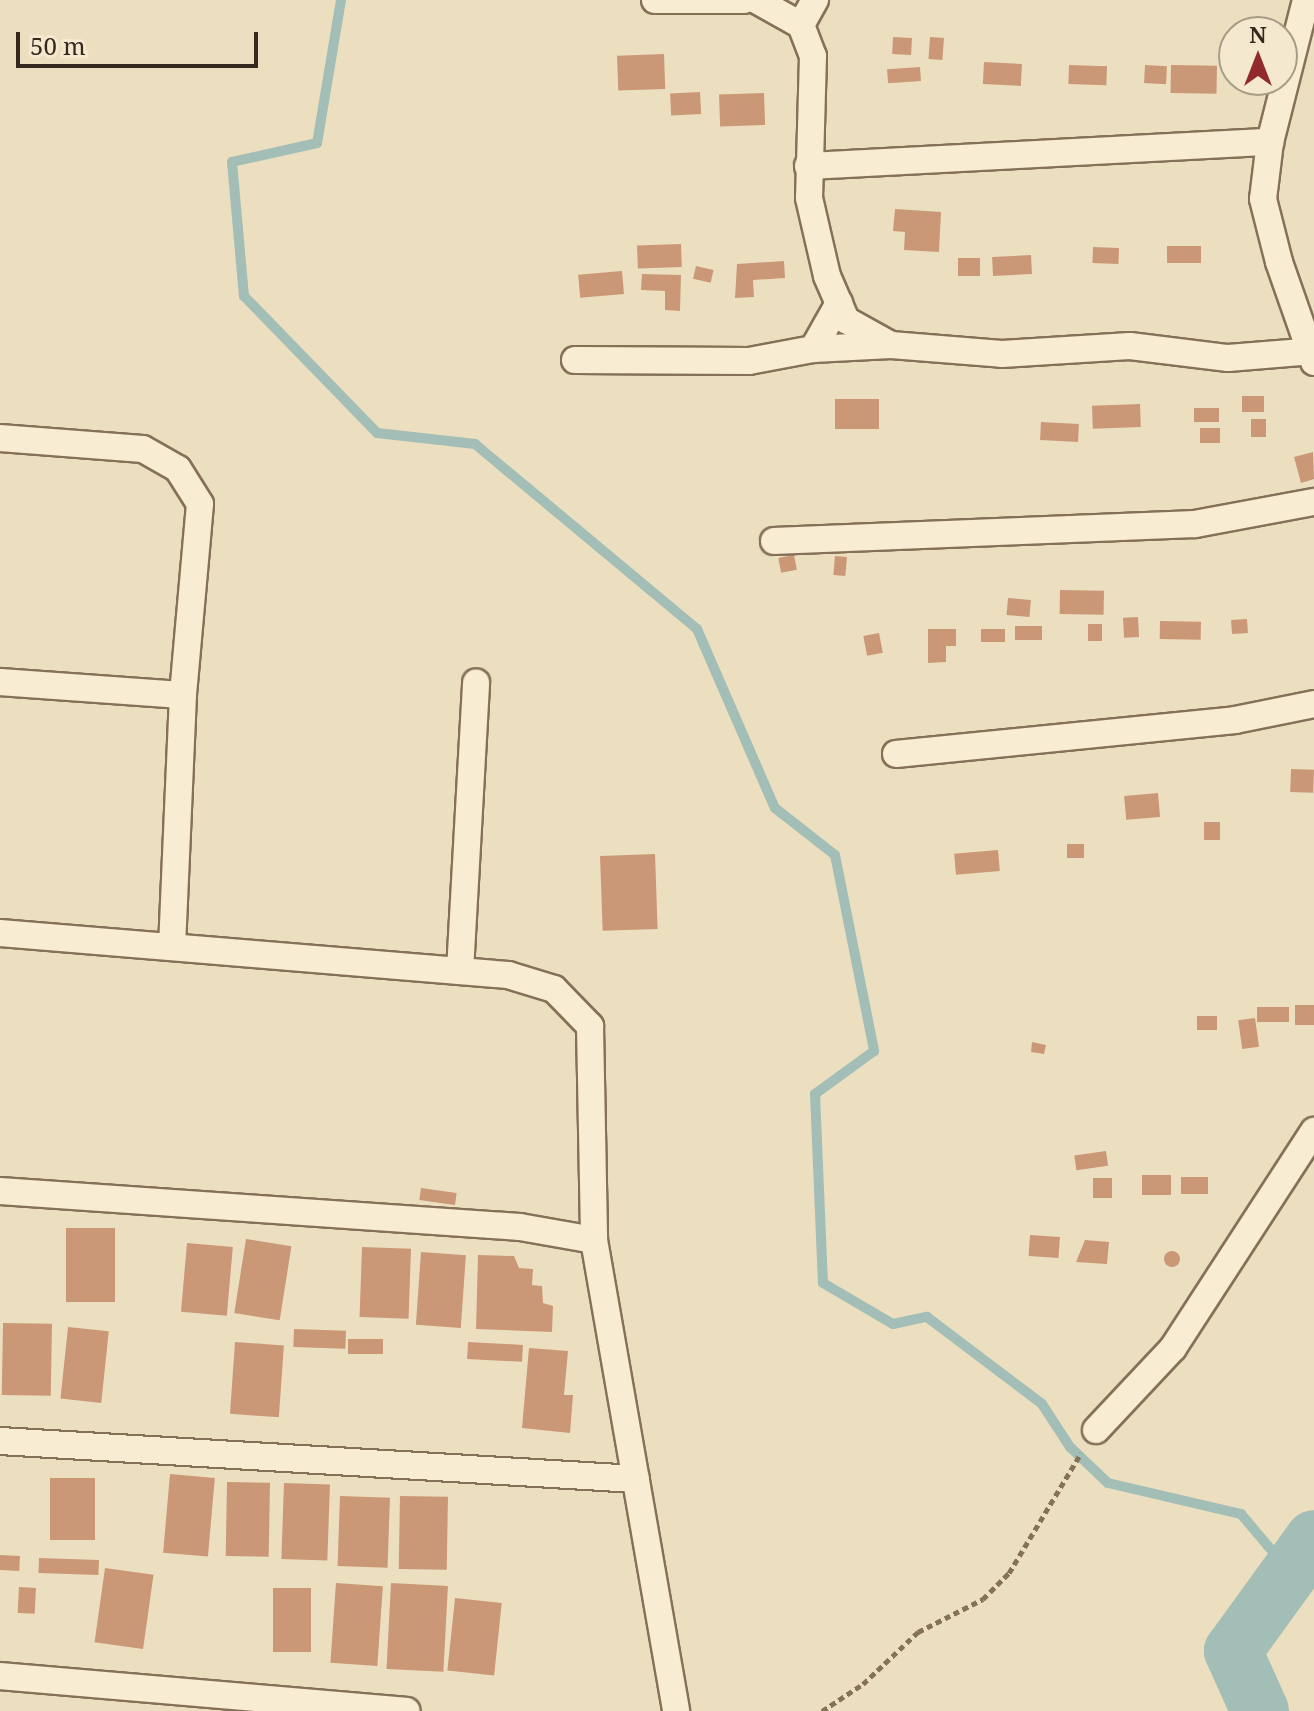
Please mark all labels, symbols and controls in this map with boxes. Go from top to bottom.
scale bar [20,16,262,66]
north arrow [1218,16,1298,96]
text: N [1249,19,1267,49]
text: 50 m [30,29,86,62]

